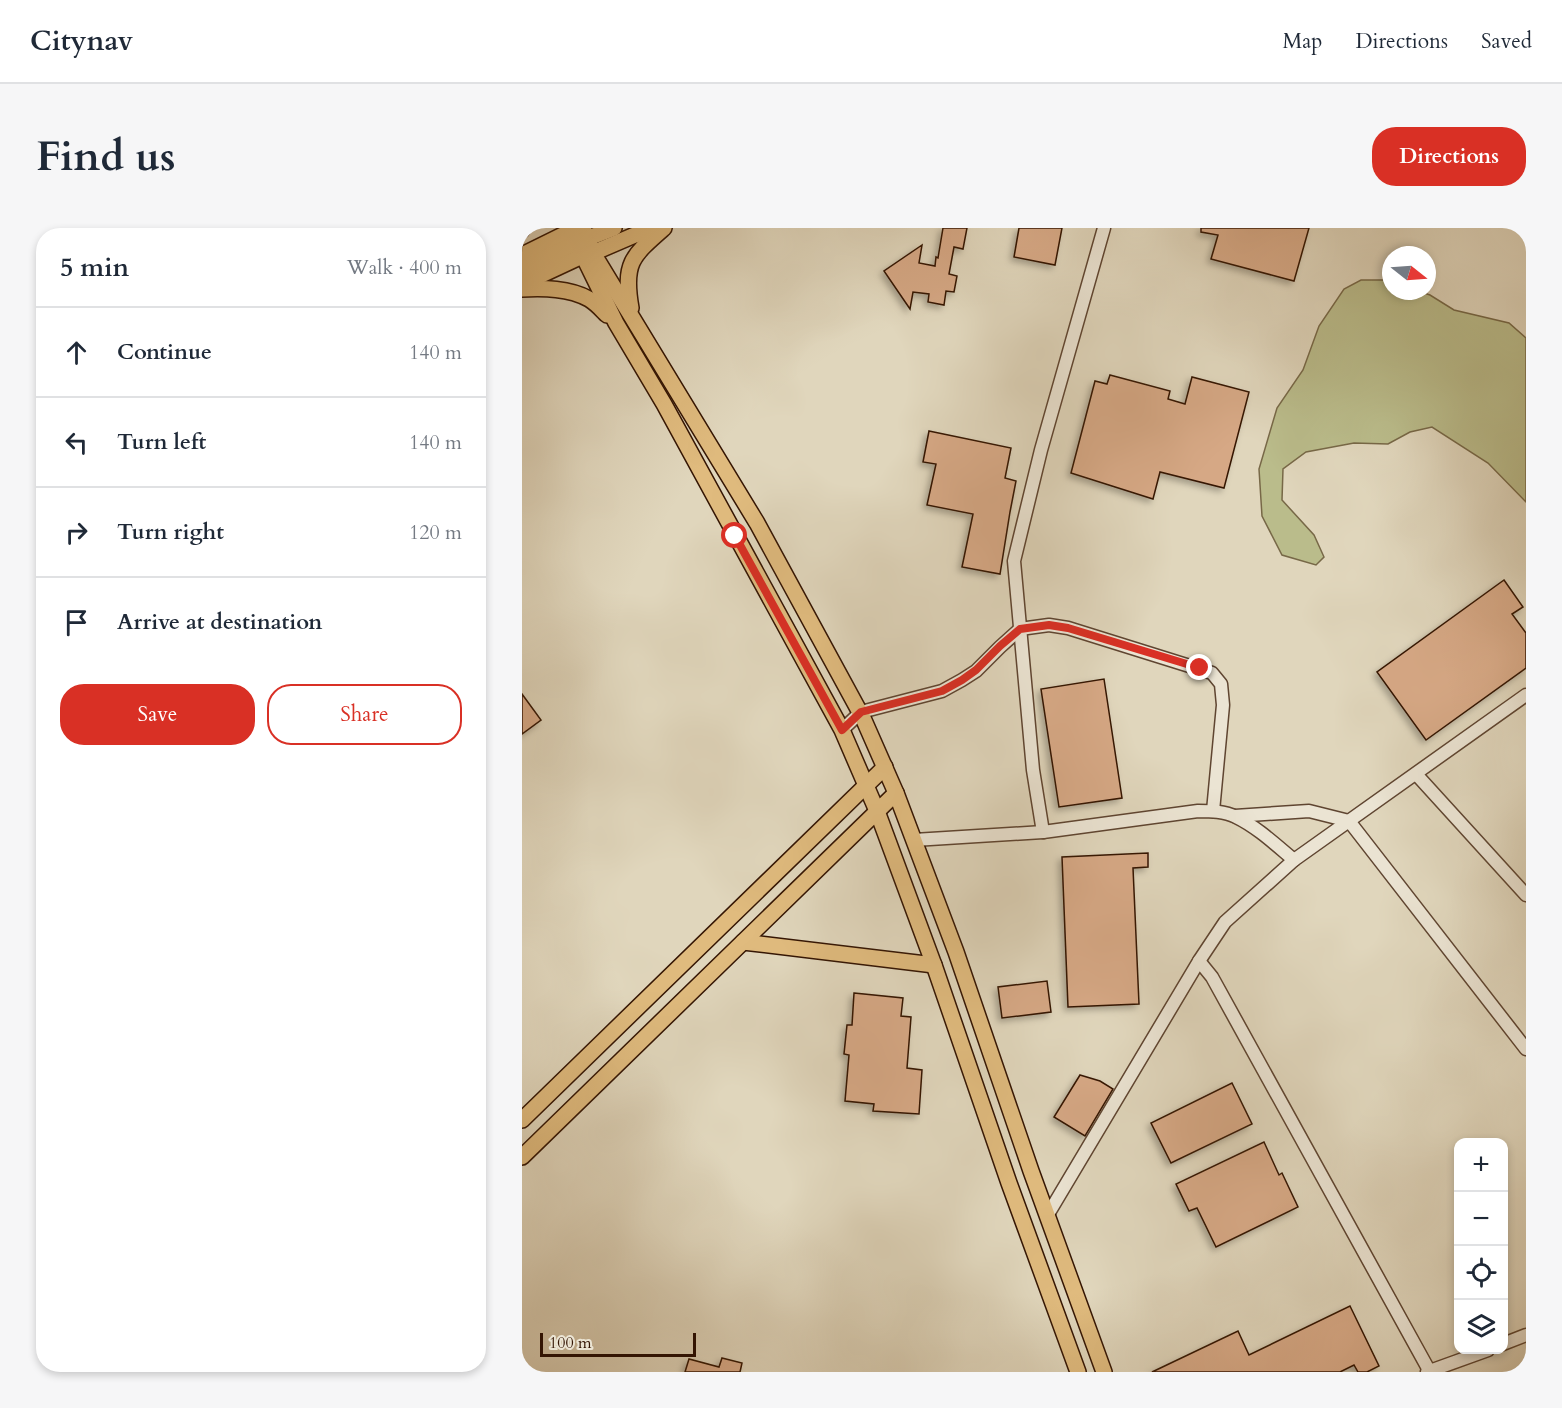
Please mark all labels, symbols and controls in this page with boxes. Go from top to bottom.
text: Citynav [30,22,133,60]
text: Map [1282,27,1322,56]
text: Directions [1355,27,1448,56]
text: Saved [1481,27,1532,56]
button: Directions [1372,127,1526,186]
text: Find us [36,128,176,185]
north arrow [1382,246,1436,300]
text: 5 min [60,250,129,285]
text: Walk · 400 m [347,254,462,281]
icon: ahead [60,336,93,369]
text: Continue [117,337,212,367]
text: 140 m [409,339,462,366]
icon: left [60,426,93,459]
text: Turn left [117,427,206,457]
text: 140 m [409,429,462,456]
icon: right [60,516,93,549]
text: Turn right [117,517,224,547]
text: 120 m [409,519,462,546]
route start [721,522,747,548]
icon: arrive [60,606,93,639]
text: Arrive at destination [117,607,322,637]
route end [1186,654,1212,680]
button: Save [60,684,255,745]
button: Share [267,684,462,745]
map controls [1454,1138,1508,1354]
button: + [1454,1138,1508,1192]
button: − [1454,1192,1508,1246]
button: locate [1454,1246,1508,1300]
button: layers [1454,1300,1508,1354]
scale bar [540,1330,696,1358]
text: 100 m [549,1332,591,1354]

